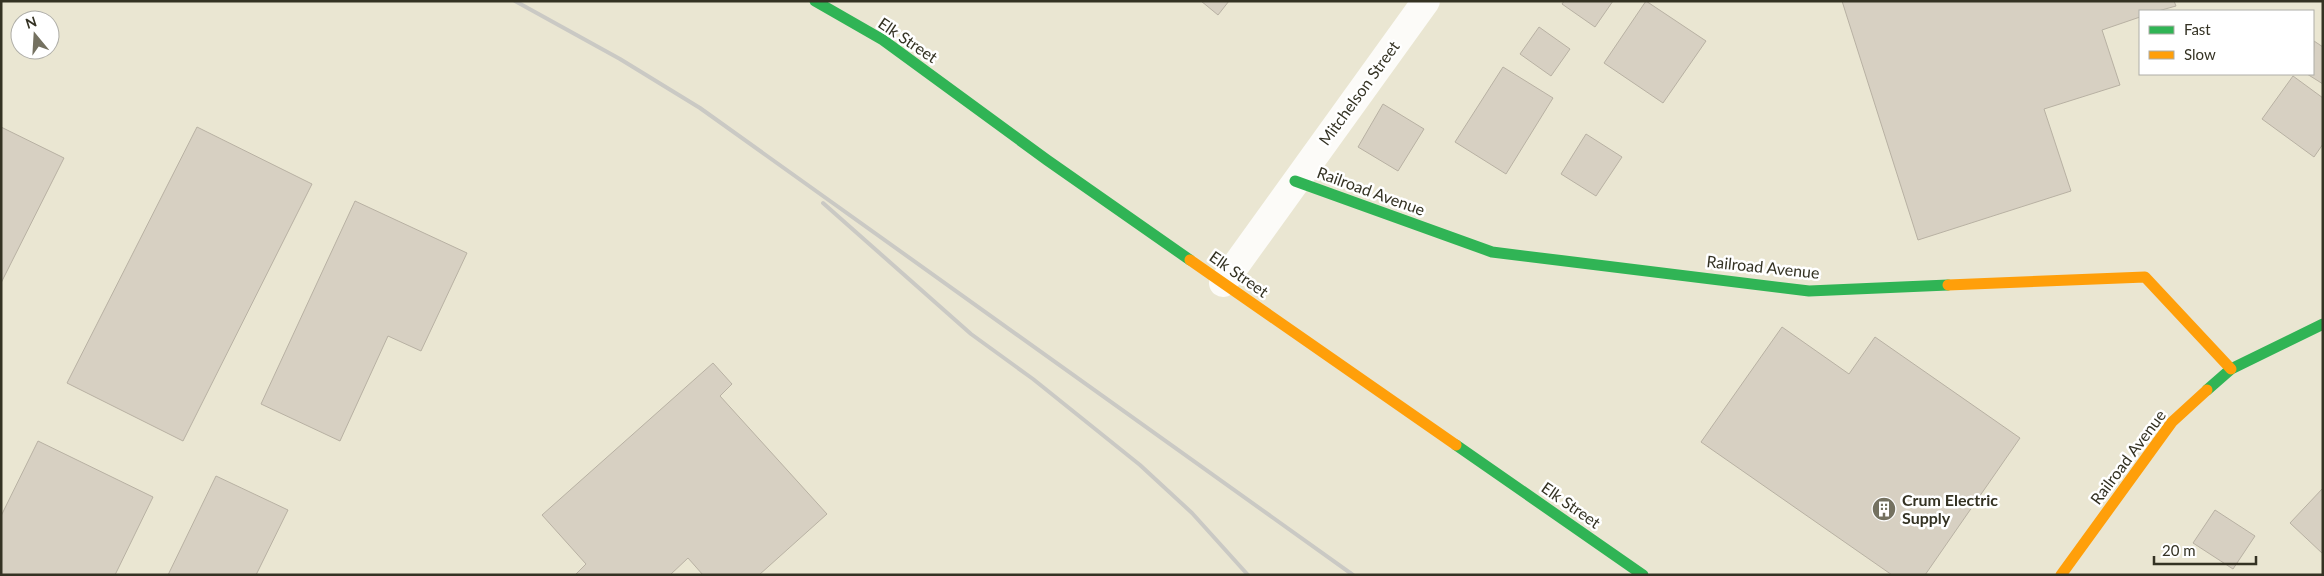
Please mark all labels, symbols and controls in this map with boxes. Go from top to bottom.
north arrow [10,10,60,60]
legend [2139,10,2314,75]
text: N [23,12,39,32]
street label: Elk Street [875,13,942,66]
text: Fast [2184,20,2211,38]
street label: Mitchelson Street [1314,37,1403,149]
text: Slow [2184,45,2216,63]
street label: Railroad Avenue [1315,162,1428,219]
street label: Elk Street [1206,247,1273,301]
street label: Railroad Avenue [1706,251,1820,282]
street label: Railroad Avenue [2086,406,2169,508]
street label: Elk Street [1538,478,1605,532]
place label: Crum Electric Supply [1902,490,1998,527]
building icon: Crum Electric Supply [1871,496,1897,522]
scale bar [2154,534,2256,566]
text: 20 m [2162,541,2196,559]

